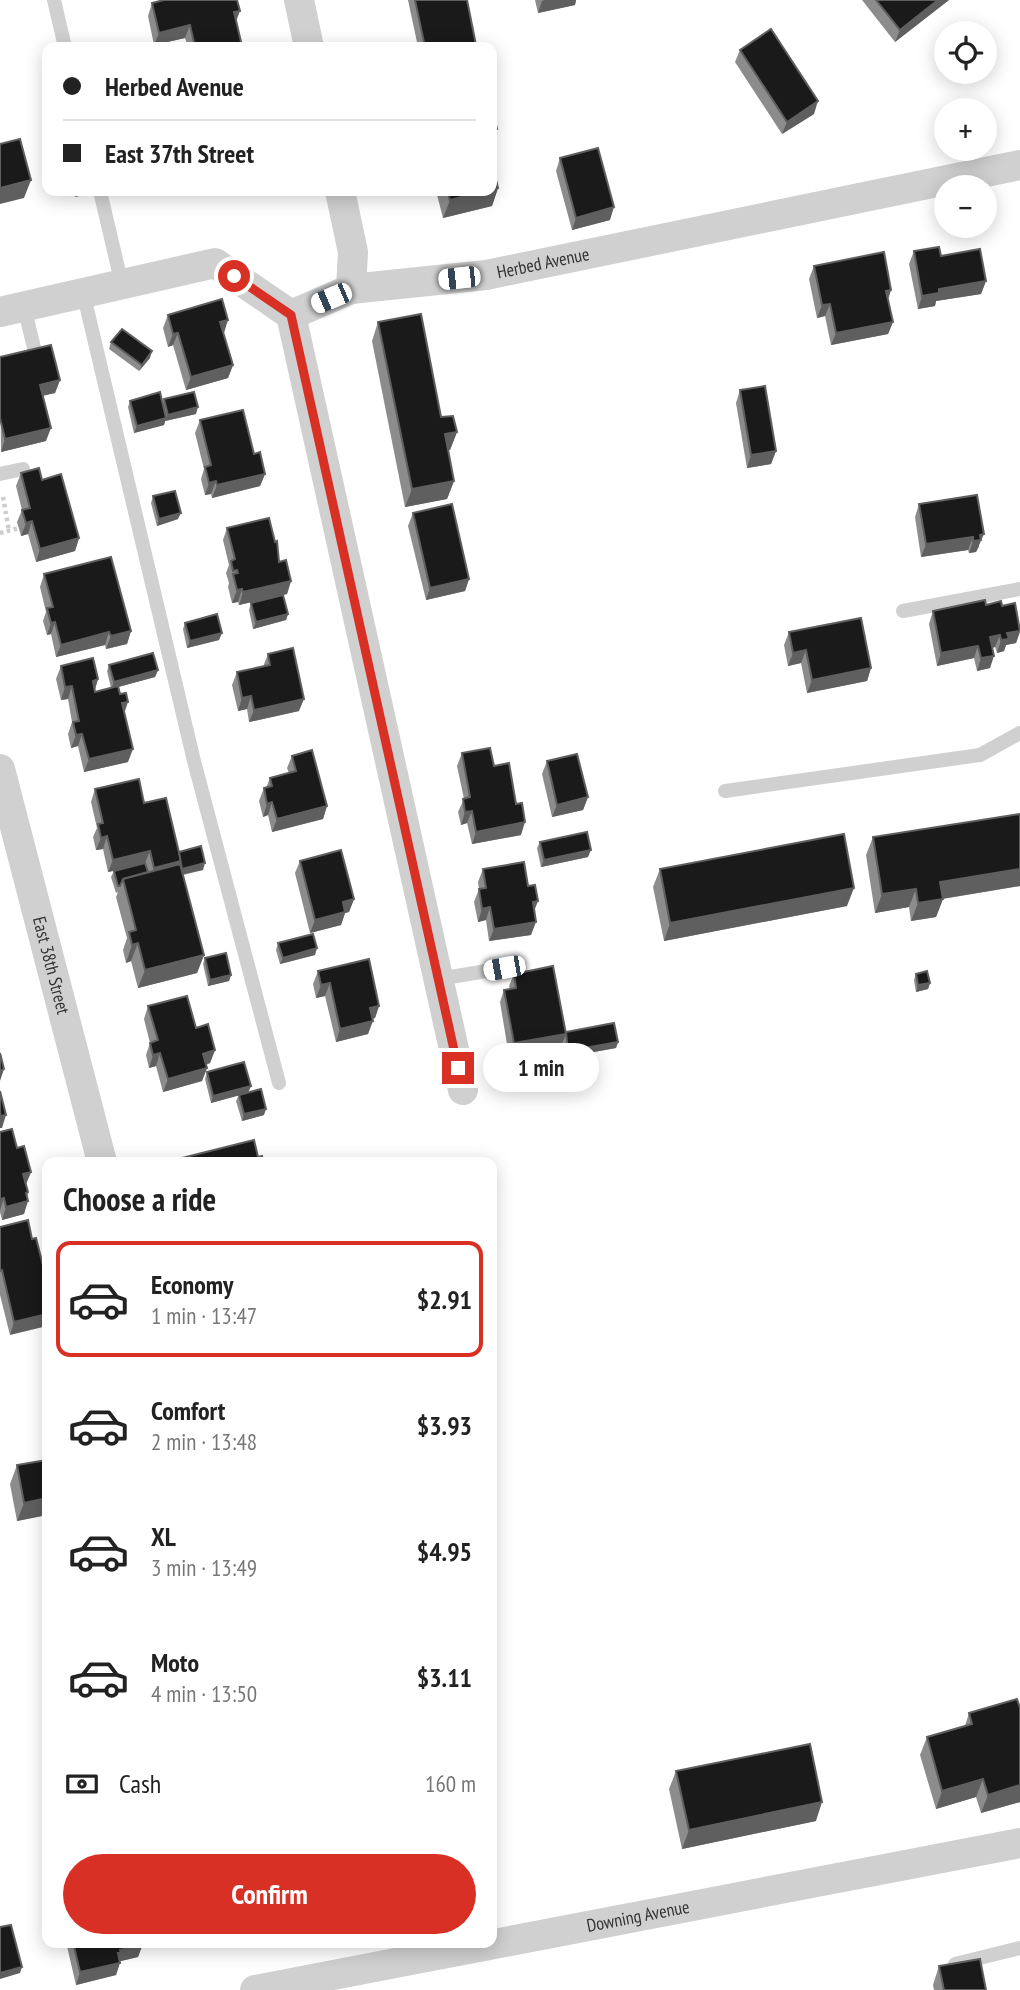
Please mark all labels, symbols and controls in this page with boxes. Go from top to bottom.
map controls [934,21,997,238]
button: locate [934,21,997,84]
text: Herbed Avenue [105,70,244,103]
button: + [934,98,997,161]
text: East 37th Street [105,137,254,170]
button: − [934,175,997,238]
street label: Herbed Avenue [495,242,591,283]
route start [218,260,250,292]
car [438,265,481,291]
car [308,280,355,316]
street label: East 38th Street [28,914,75,1017]
car [482,954,527,982]
callout: 1 min [482,1044,598,1092]
route end [442,1052,474,1084]
text: 1 min [518,1053,564,1082]
text: Choose a ride [63,1178,216,1220]
icon: car [67,1268,130,1331]
text: Economy [151,1268,233,1301]
text: $2.91 [417,1283,472,1316]
text: 1 min · 13:47 [151,1301,257,1330]
icon: car [67,1394,130,1457]
text: Comfort [151,1394,225,1427]
text: $3.93 [417,1409,472,1442]
text: 2 min · 13:48 [151,1427,257,1456]
icon: car [67,1520,130,1583]
text: XL [151,1520,176,1553]
text: $4.95 [417,1535,472,1568]
text: 3 min · 13:49 [151,1553,257,1582]
icon: car [67,1646,130,1709]
text: Moto [151,1646,199,1679]
text: $3.11 [417,1661,472,1694]
text: 4 min · 13:50 [151,1679,257,1708]
icon: cash [63,1765,101,1803]
text: Cash [119,1767,161,1800]
text: 160 m [425,1769,476,1798]
button: Confirm [63,1854,476,1934]
street label: Downing Avenue [585,1895,691,1937]

